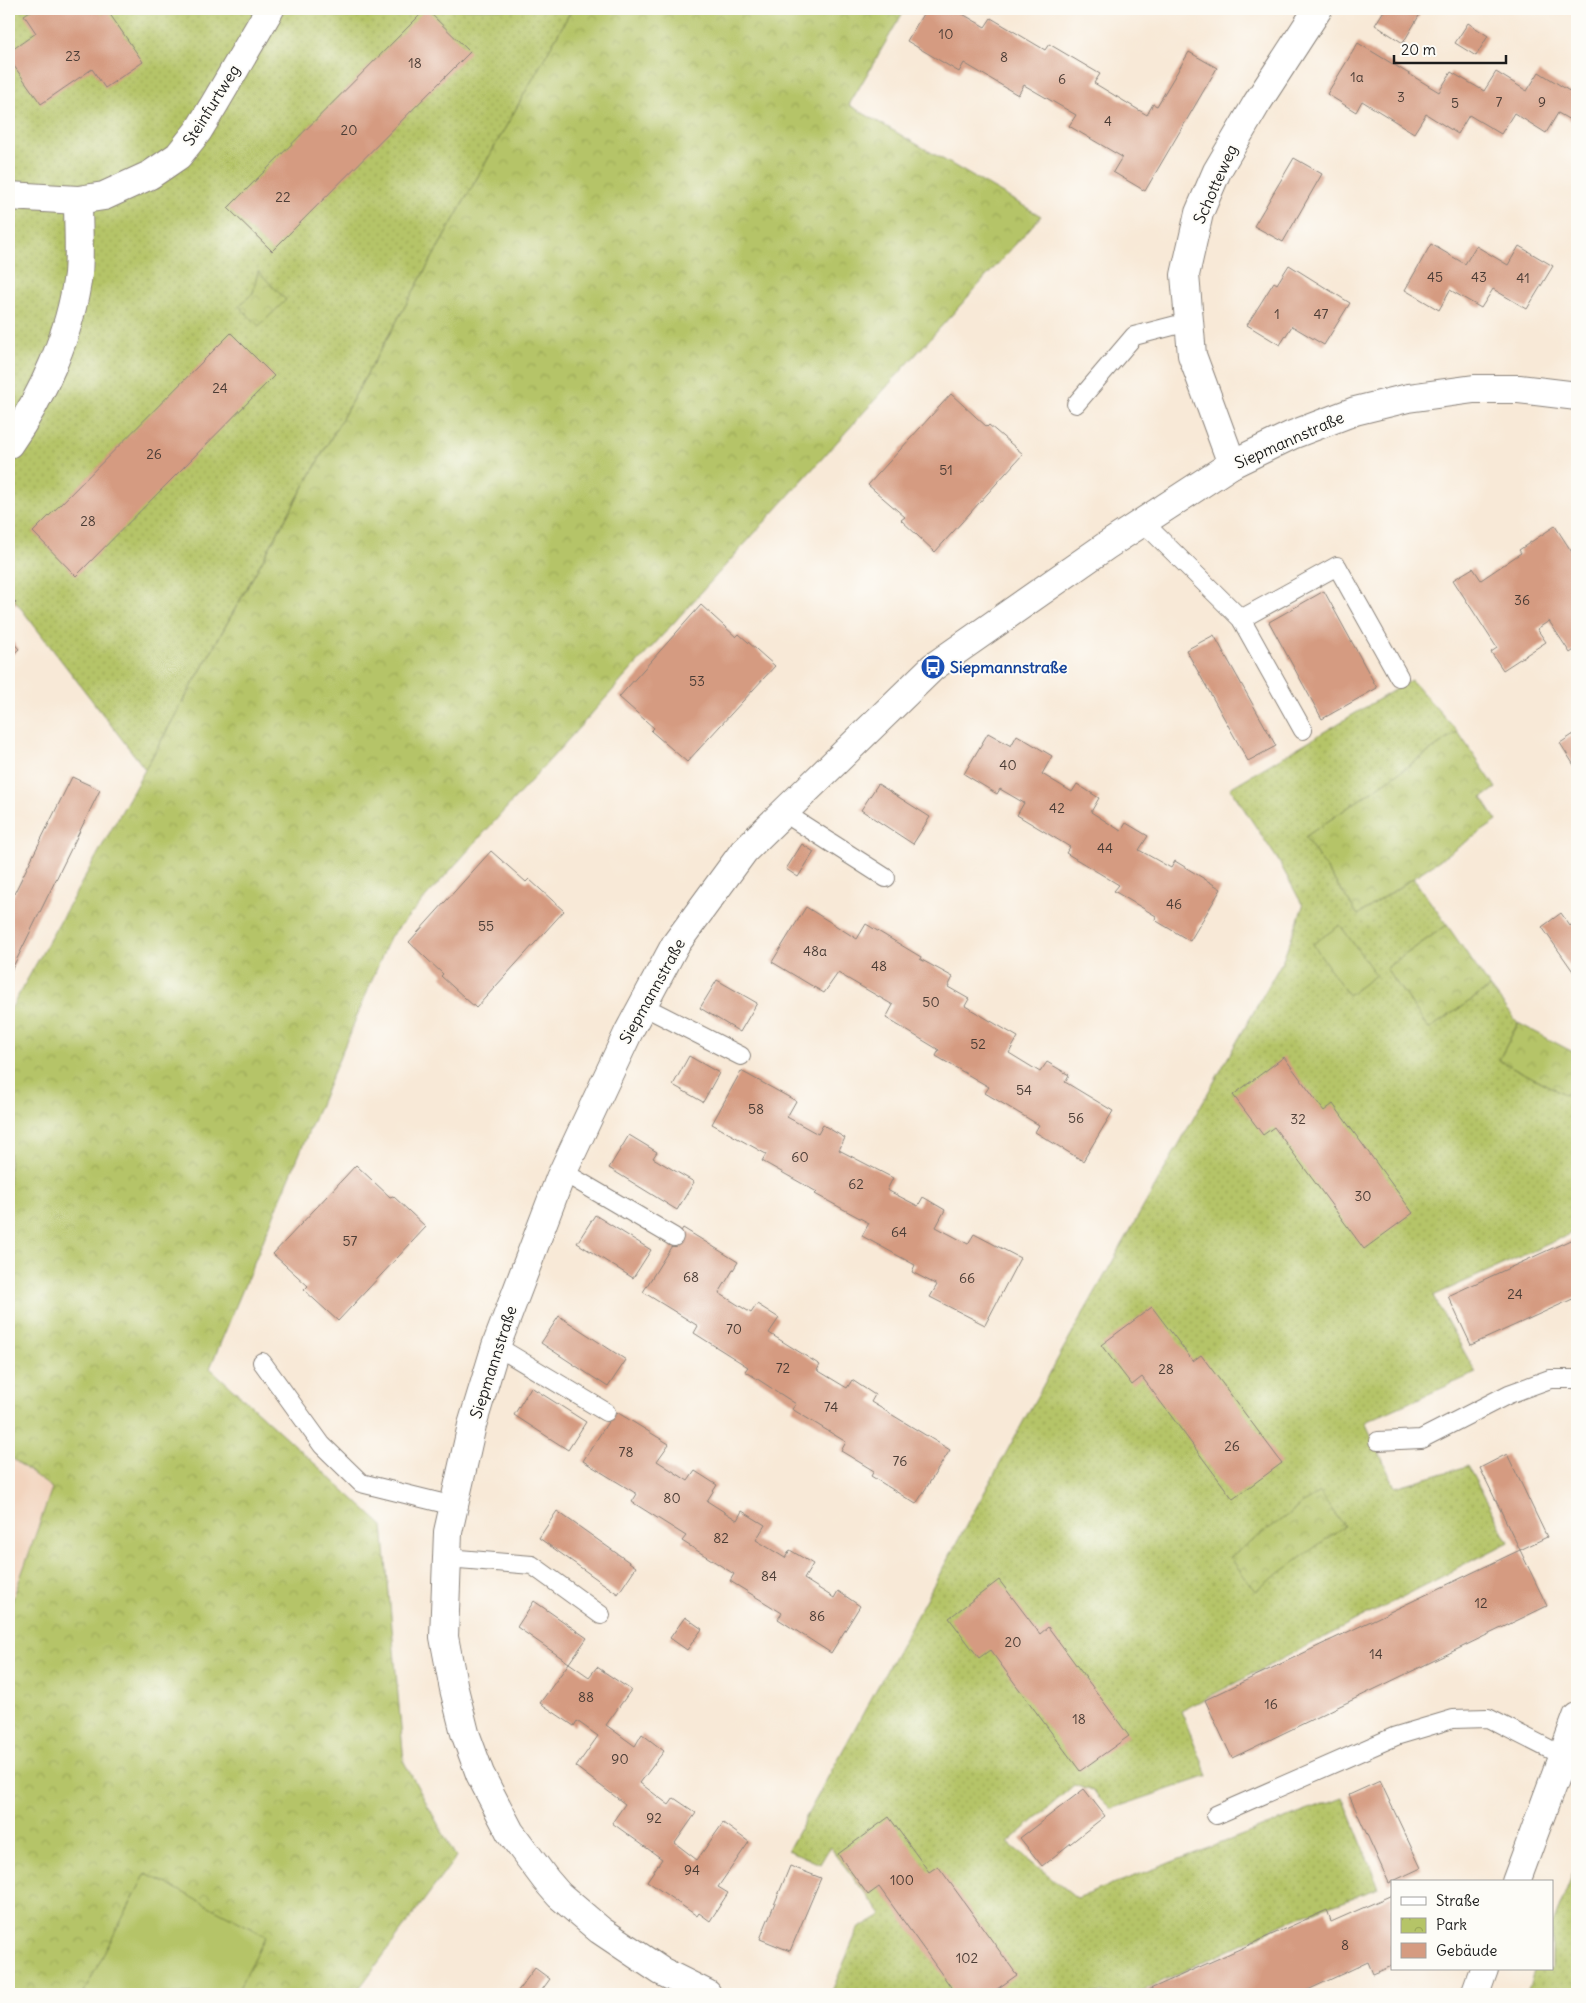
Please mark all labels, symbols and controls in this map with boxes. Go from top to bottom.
house number: 10 [939,25,953,43]
scale bar [1394,32,1506,64]
text: 20 m [1401,40,1436,59]
house number: 23 [65,47,81,65]
house number: 8 [1000,48,1008,66]
house number: 18 [408,54,422,72]
street label: Steinfurtweg [178,61,244,149]
house number: 1a [1350,68,1364,86]
house number: 6 [1058,70,1066,88]
house number: 3 [1397,88,1405,106]
house number: 7 [1496,93,1503,111]
house number: 9 [1538,93,1546,111]
house number: 5 [1451,94,1459,112]
house number: 4 [1104,112,1112,130]
house number: 20 [341,121,357,139]
street label: Schotteweg [1189,141,1241,227]
house number: 22 [275,188,291,206]
house number: 45 [1427,268,1443,286]
house number: 43 [1471,268,1487,286]
house number: 41 [1516,269,1530,287]
house number: 1 [1274,305,1280,323]
house number: 47 [1314,305,1329,323]
house number: 24 [212,379,228,397]
street label: Siepmannstraße [1231,407,1347,473]
house number: 26 [146,445,162,463]
house number: 51 [939,461,953,479]
house number: 28 [80,512,96,530]
house number: 36 [1514,591,1530,609]
bus stop icon: Siepmannstraße [920,654,946,680]
place label: Siepmannstraße [950,657,1068,678]
house number: 53 [689,672,705,690]
house number: 40 [999,756,1017,774]
house number: 42 [1049,799,1065,817]
house number: 44 [1097,839,1113,857]
house number: 46 [1166,895,1182,913]
house number: 55 [478,917,494,935]
street label: Siepmannstraße [615,935,689,1047]
house number: 48a [803,942,827,960]
house number: 48 [871,957,887,975]
house number: 50 [922,993,940,1011]
house number: 52 [970,1035,986,1053]
house number: 54 [1016,1081,1032,1099]
house number: 58 [748,1100,764,1118]
house number: 56 [1068,1109,1084,1127]
house number: 32 [1290,1110,1306,1128]
house number: 60 [791,1148,809,1166]
house number: 62 [848,1175,864,1193]
house number: 30 [1354,1187,1372,1205]
house number: 64 [891,1223,907,1241]
house number: 57 [343,1232,358,1250]
house number: 68 [683,1268,699,1286]
house number: 66 [959,1269,975,1287]
house number: 24 [1507,1285,1523,1303]
street label: Siepmannstraße [465,1303,521,1421]
house number: 70 [726,1320,742,1338]
house number: 72 [776,1359,791,1377]
house number: 28 [1158,1360,1174,1378]
house number: 74 [824,1398,838,1416]
house number: 26 [1224,1437,1240,1455]
house number: 78 [619,1443,633,1461]
house number: 76 [893,1452,907,1470]
house number: 80 [663,1489,681,1507]
house number: 82 [713,1529,729,1547]
house number: 84 [761,1567,777,1585]
house number: 12 [1474,1594,1488,1612]
house number: 86 [809,1607,825,1625]
house number: 20 [1005,1633,1021,1651]
house number: 14 [1369,1645,1383,1663]
house number: 88 [578,1688,594,1706]
house number: 16 [1264,1695,1278,1713]
house number: 18 [1072,1710,1086,1728]
house number: 90 [611,1750,629,1768]
house number: 92 [646,1809,662,1827]
house number: 94 [684,1861,700,1879]
house number: 100 [890,1871,914,1889]
legend [1391,1880,1554,1970]
text: Straße [1436,1891,1480,1910]
text: Park [1436,1915,1467,1934]
house number: 8 [1341,1936,1349,1954]
text: Gebäude [1436,1941,1497,1960]
house number: 102 [956,1949,979,1967]

